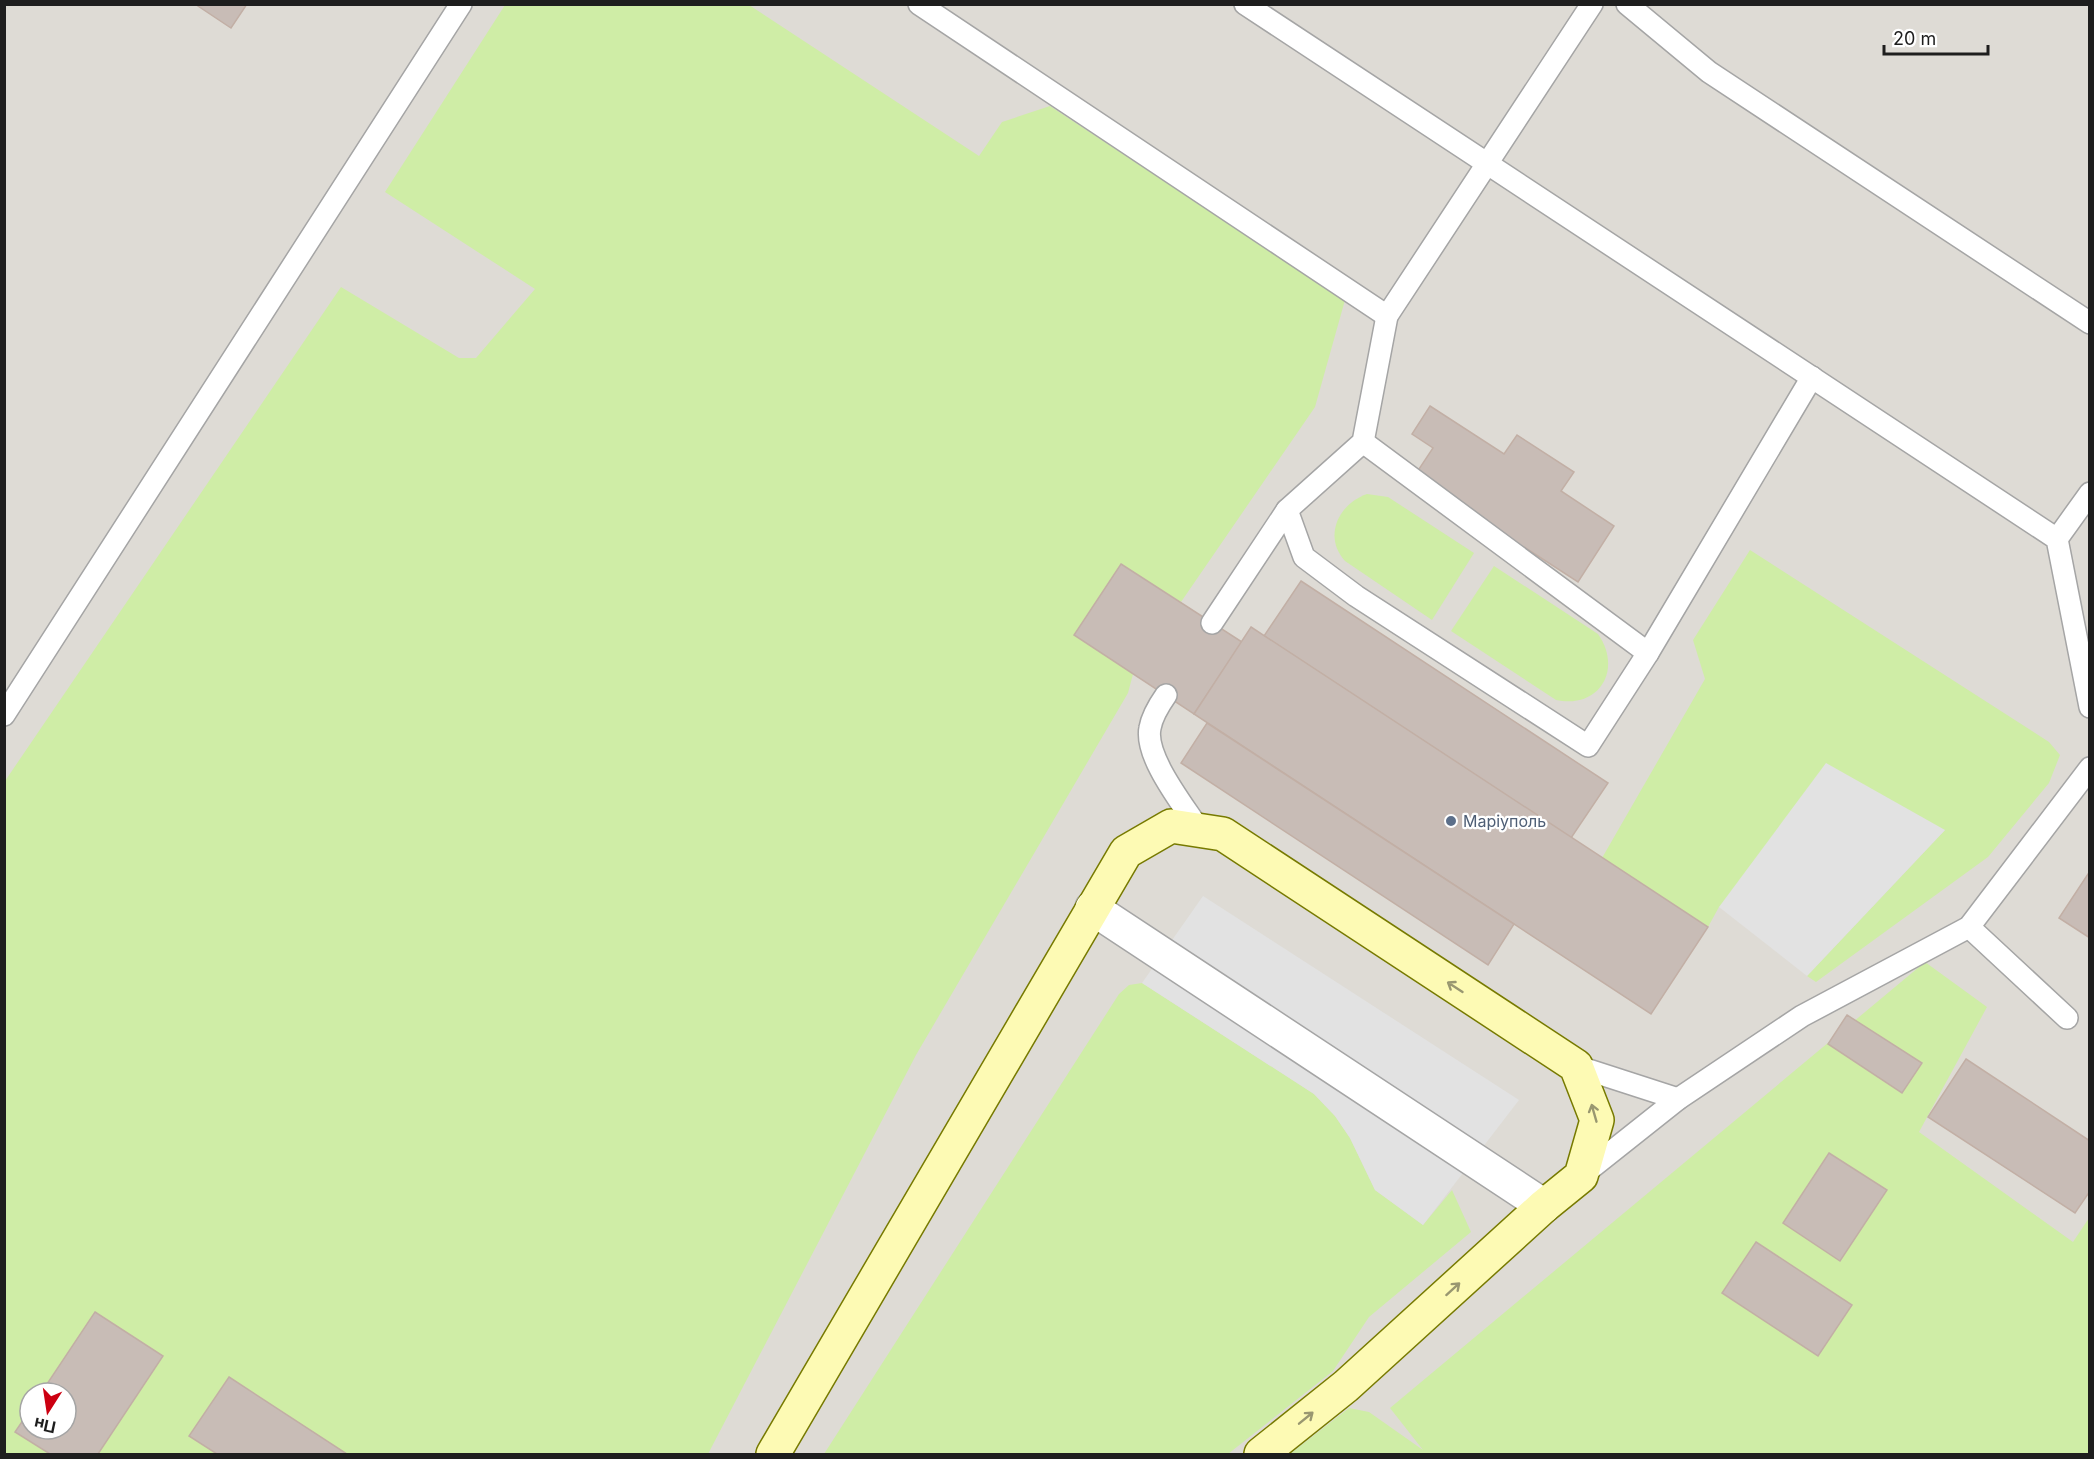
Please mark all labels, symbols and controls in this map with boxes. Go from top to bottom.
scale bar [1884,18,1988,56]
text: 20 m [1893,28,1936,49]
place label: Маріуполь [1463,811,1546,831]
marker: Маріуполь [1444,814,1458,828]
one-way arrow [1447,981,1464,993]
one-way arrow [1588,1104,1599,1123]
one-way arrow [1445,1282,1460,1296]
north arrow [18,1381,78,1441]
one-way arrow [1298,1412,1314,1425]
text: Пн [32,1414,58,1438]

